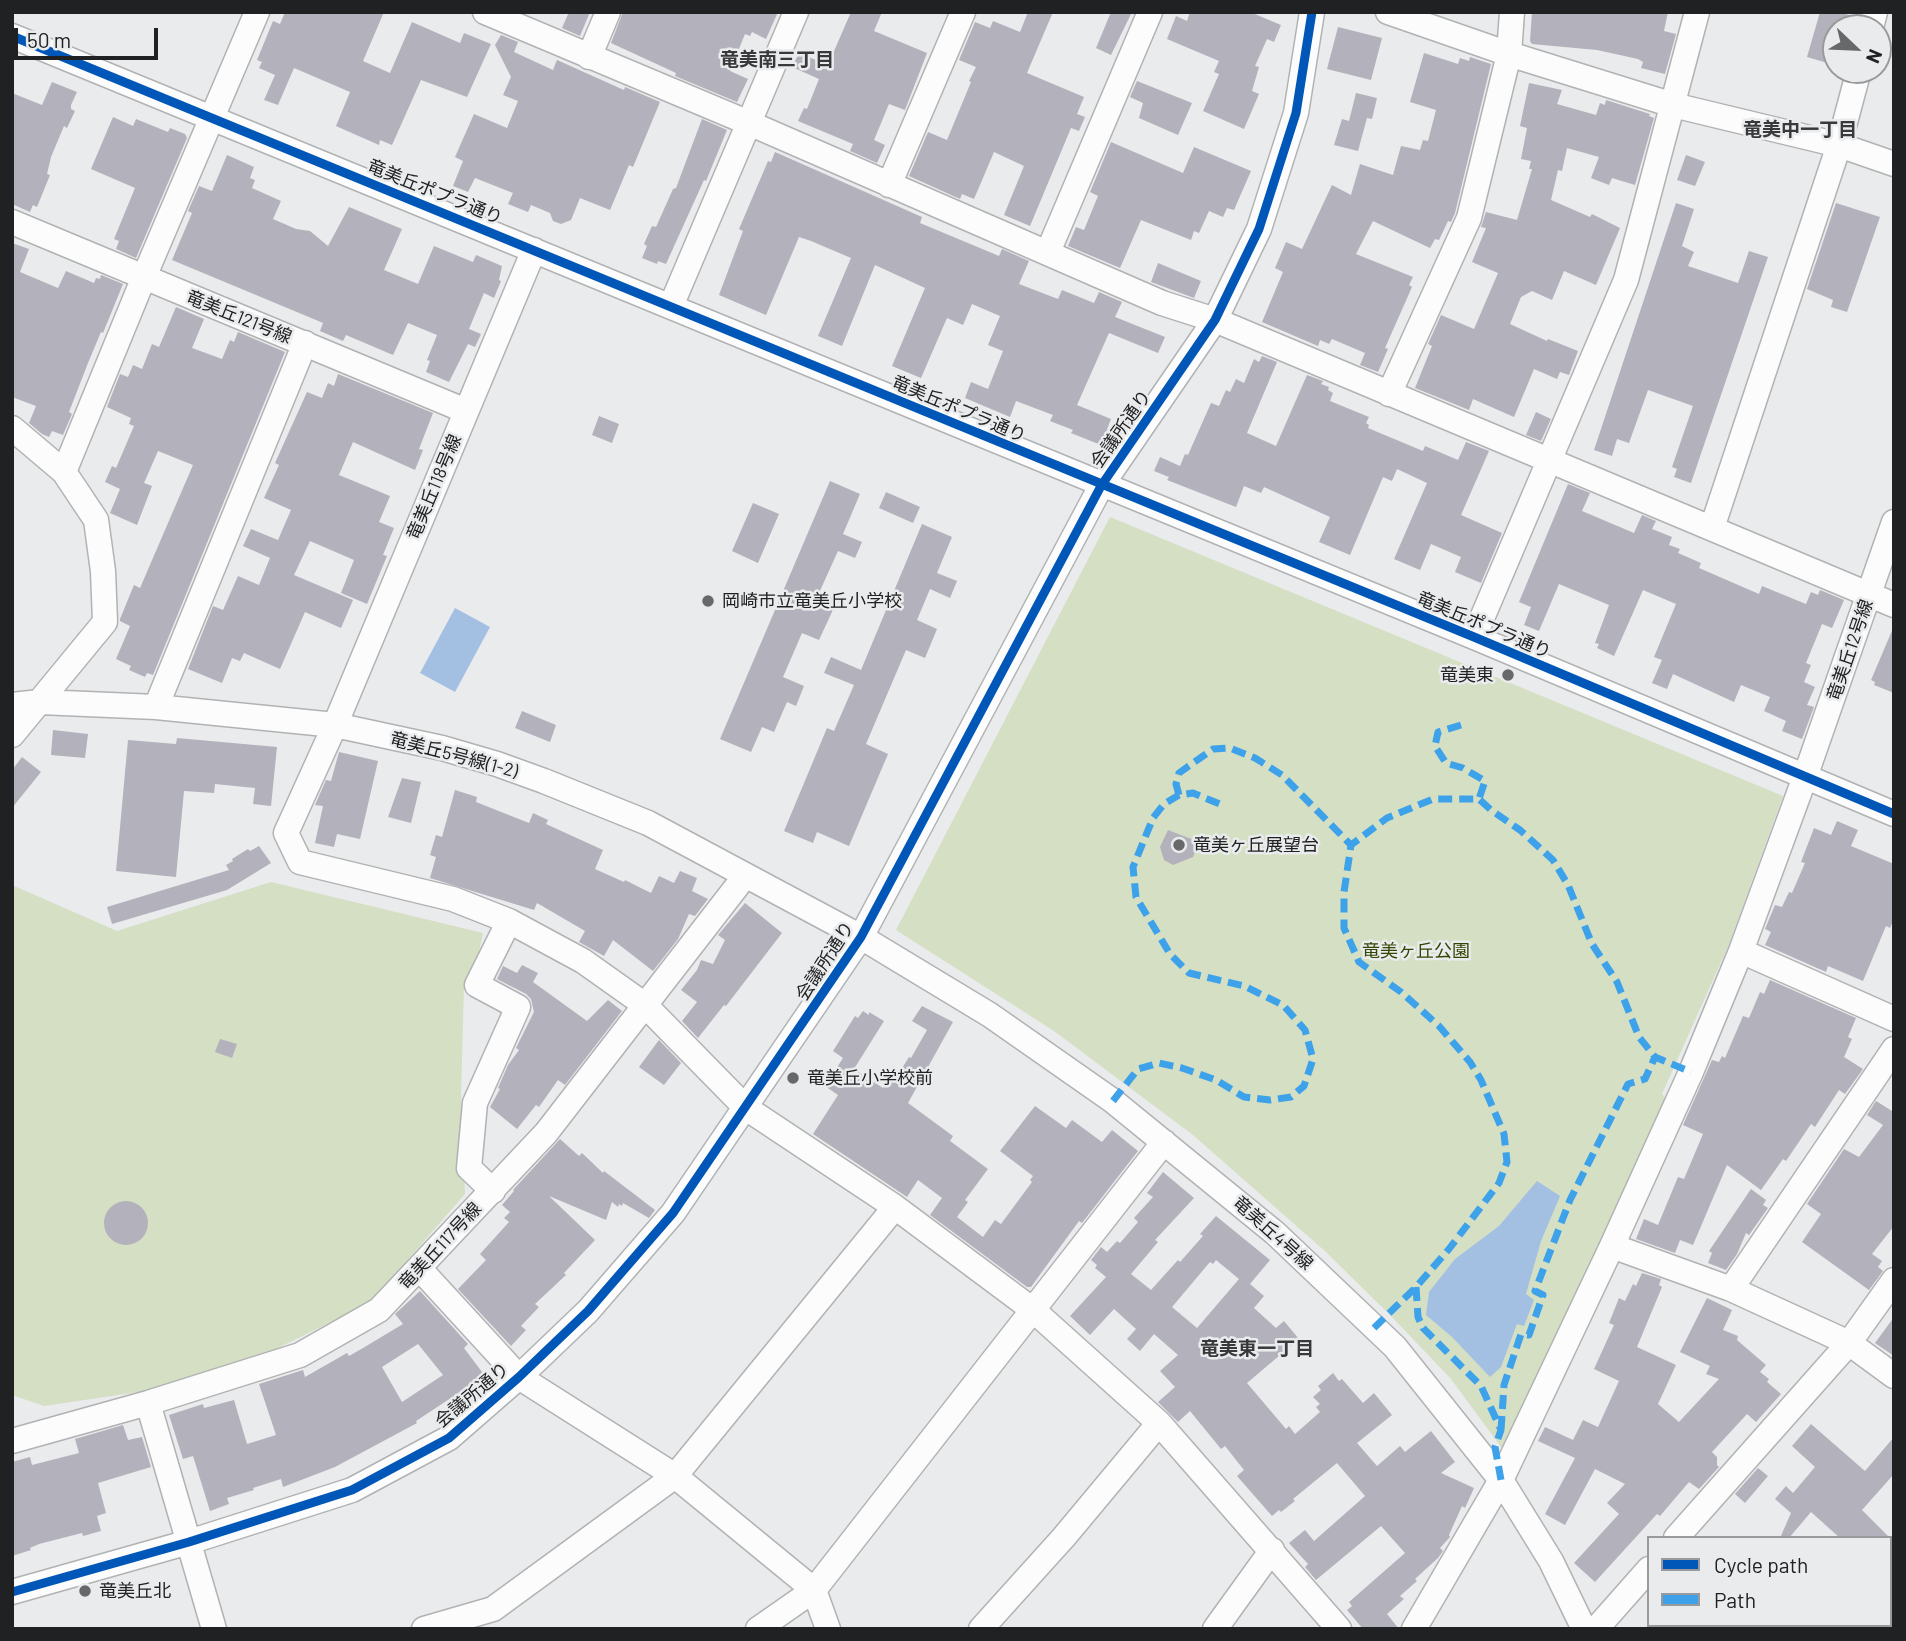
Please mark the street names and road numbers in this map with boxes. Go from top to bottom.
street label: 竜美丘ポプラ通り [364,155,506,229]
street label: 竜美丘121号線 [183,286,295,348]
street label: 竜美丘ポプラ通り [889,371,1029,447]
street label: 会議所通り [1086,386,1156,472]
street label: 竜美丘118号線 [402,431,466,543]
street label: 竜美丘ポプラ通り [1414,587,1554,663]
street label: 竜美丘12号線 [1823,596,1877,704]
street label: 竜美丘5号線(1-2) [388,728,520,782]
street label: 会議所通り [791,917,859,1005]
street label: 竜美丘4号線 [1229,1192,1317,1274]
street label: 竜美丘117号線 [394,1198,486,1294]
street label: 会議所通り [431,1358,513,1432]

